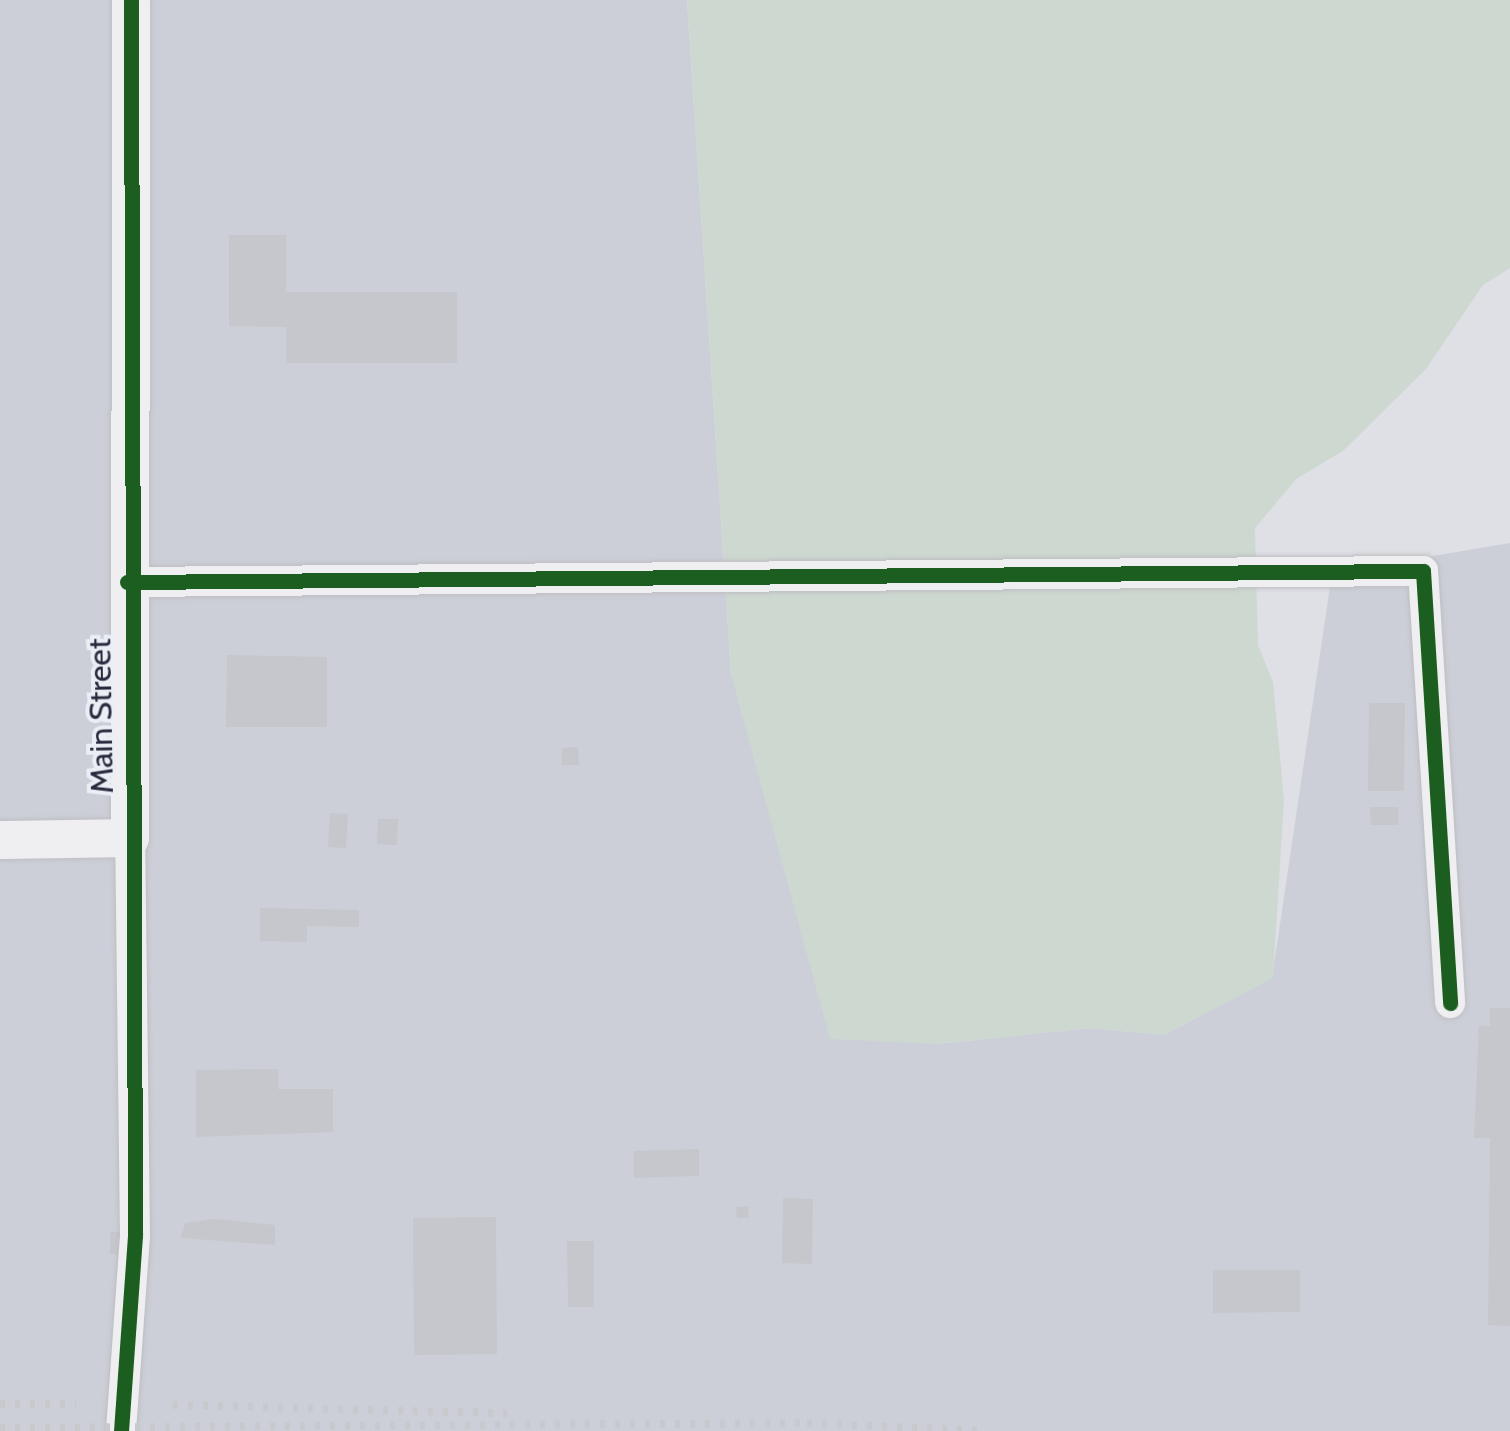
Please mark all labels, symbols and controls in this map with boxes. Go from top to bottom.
street label: Main Street [80,638,122,794]

